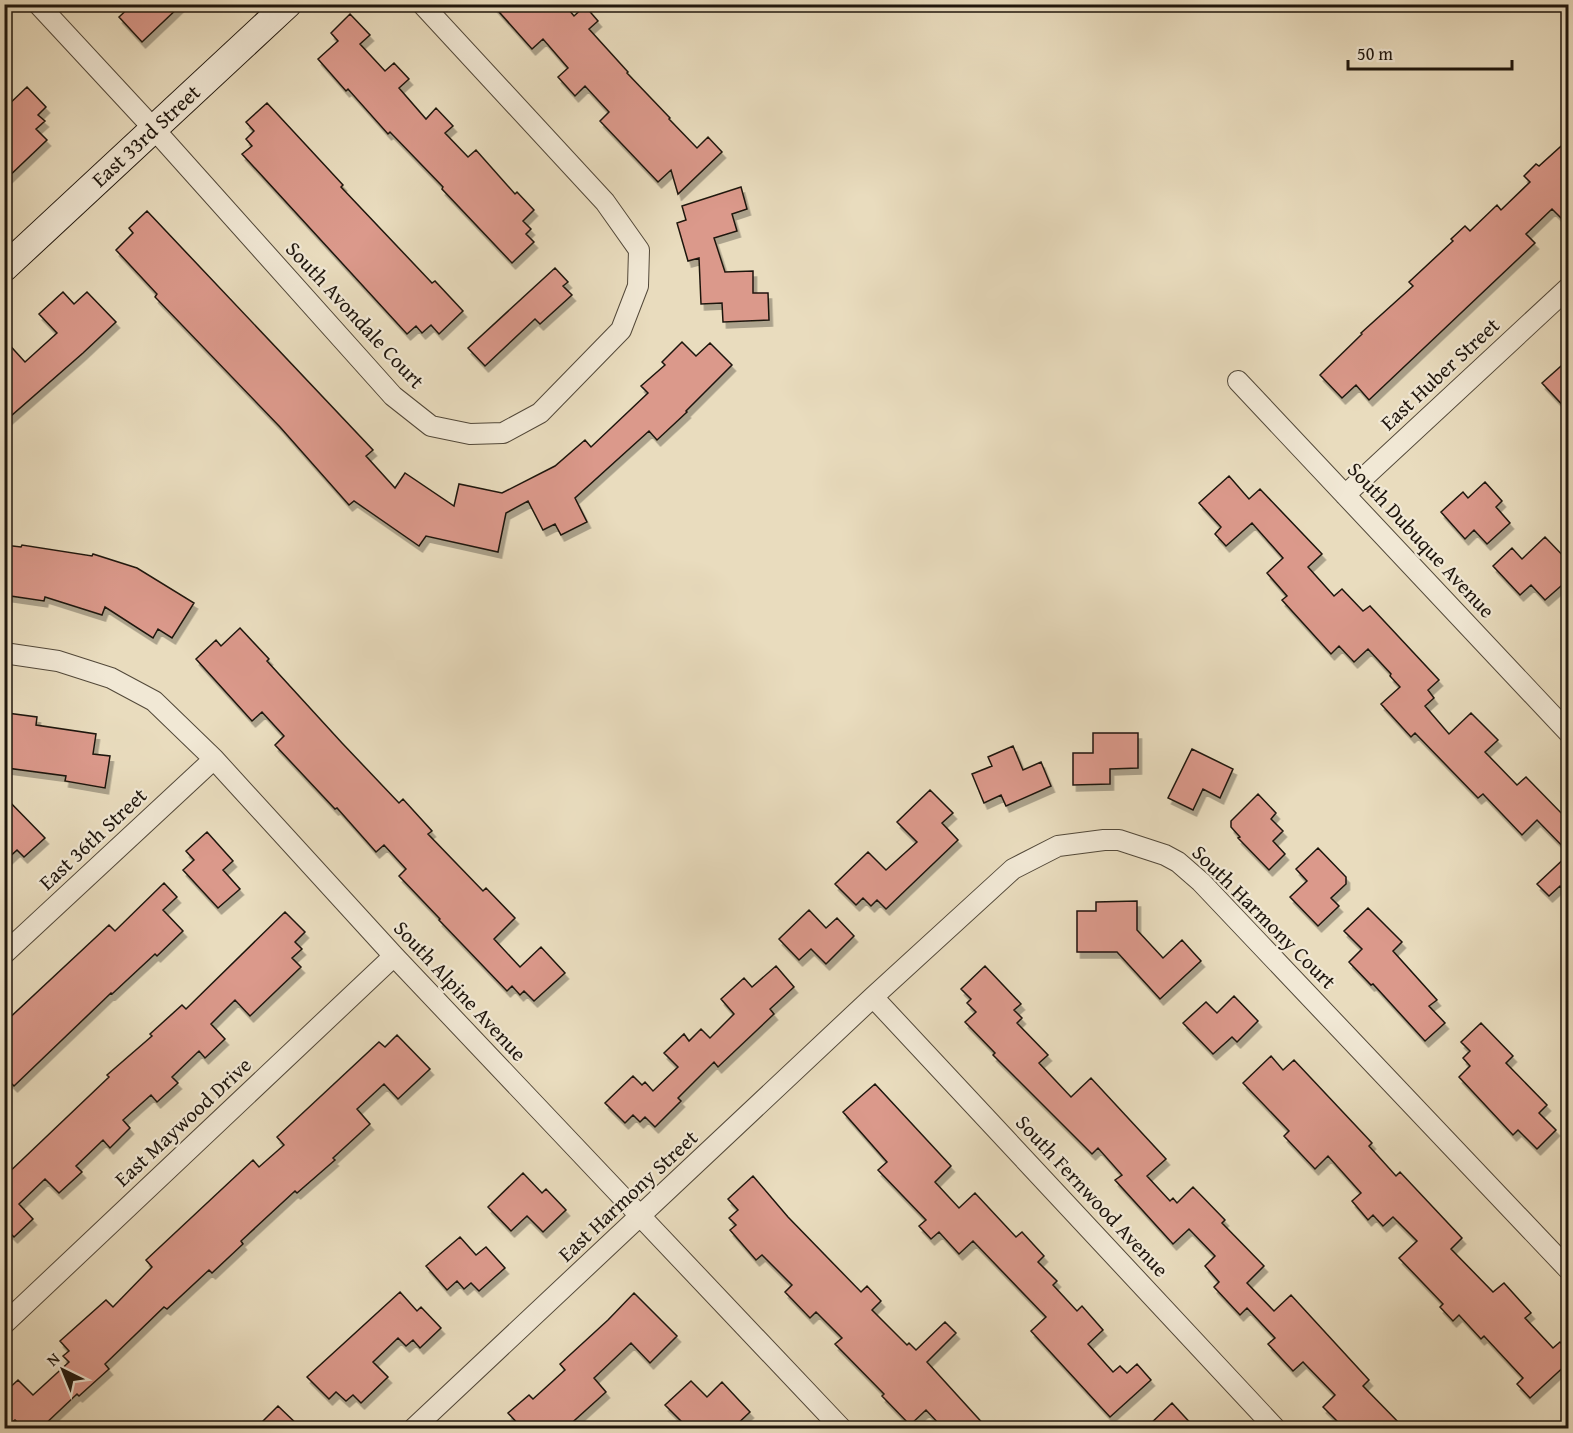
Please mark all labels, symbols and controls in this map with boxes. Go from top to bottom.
scale bar [1348,33,1512,71]
text: 50 m [1357,40,1393,67]
street label: East 33rd Street [84,77,208,194]
street label: South Avondale Court [279,234,432,396]
street label: East Huber Street [1373,310,1507,437]
street label: South Dubuque Avenue [1340,455,1502,625]
street label: East 36th Street [32,780,154,897]
street label: South Harmony Court [1185,837,1344,996]
street label: South Alpine Avenue [387,913,534,1068]
street label: East Maywood Drive [107,1050,258,1193]
street label: South Fernwood Avenue [1009,1107,1176,1284]
street label: East Harmony Street [551,1122,705,1269]
north arrow [33,1340,93,1400]
text: N [41,1346,65,1371]

